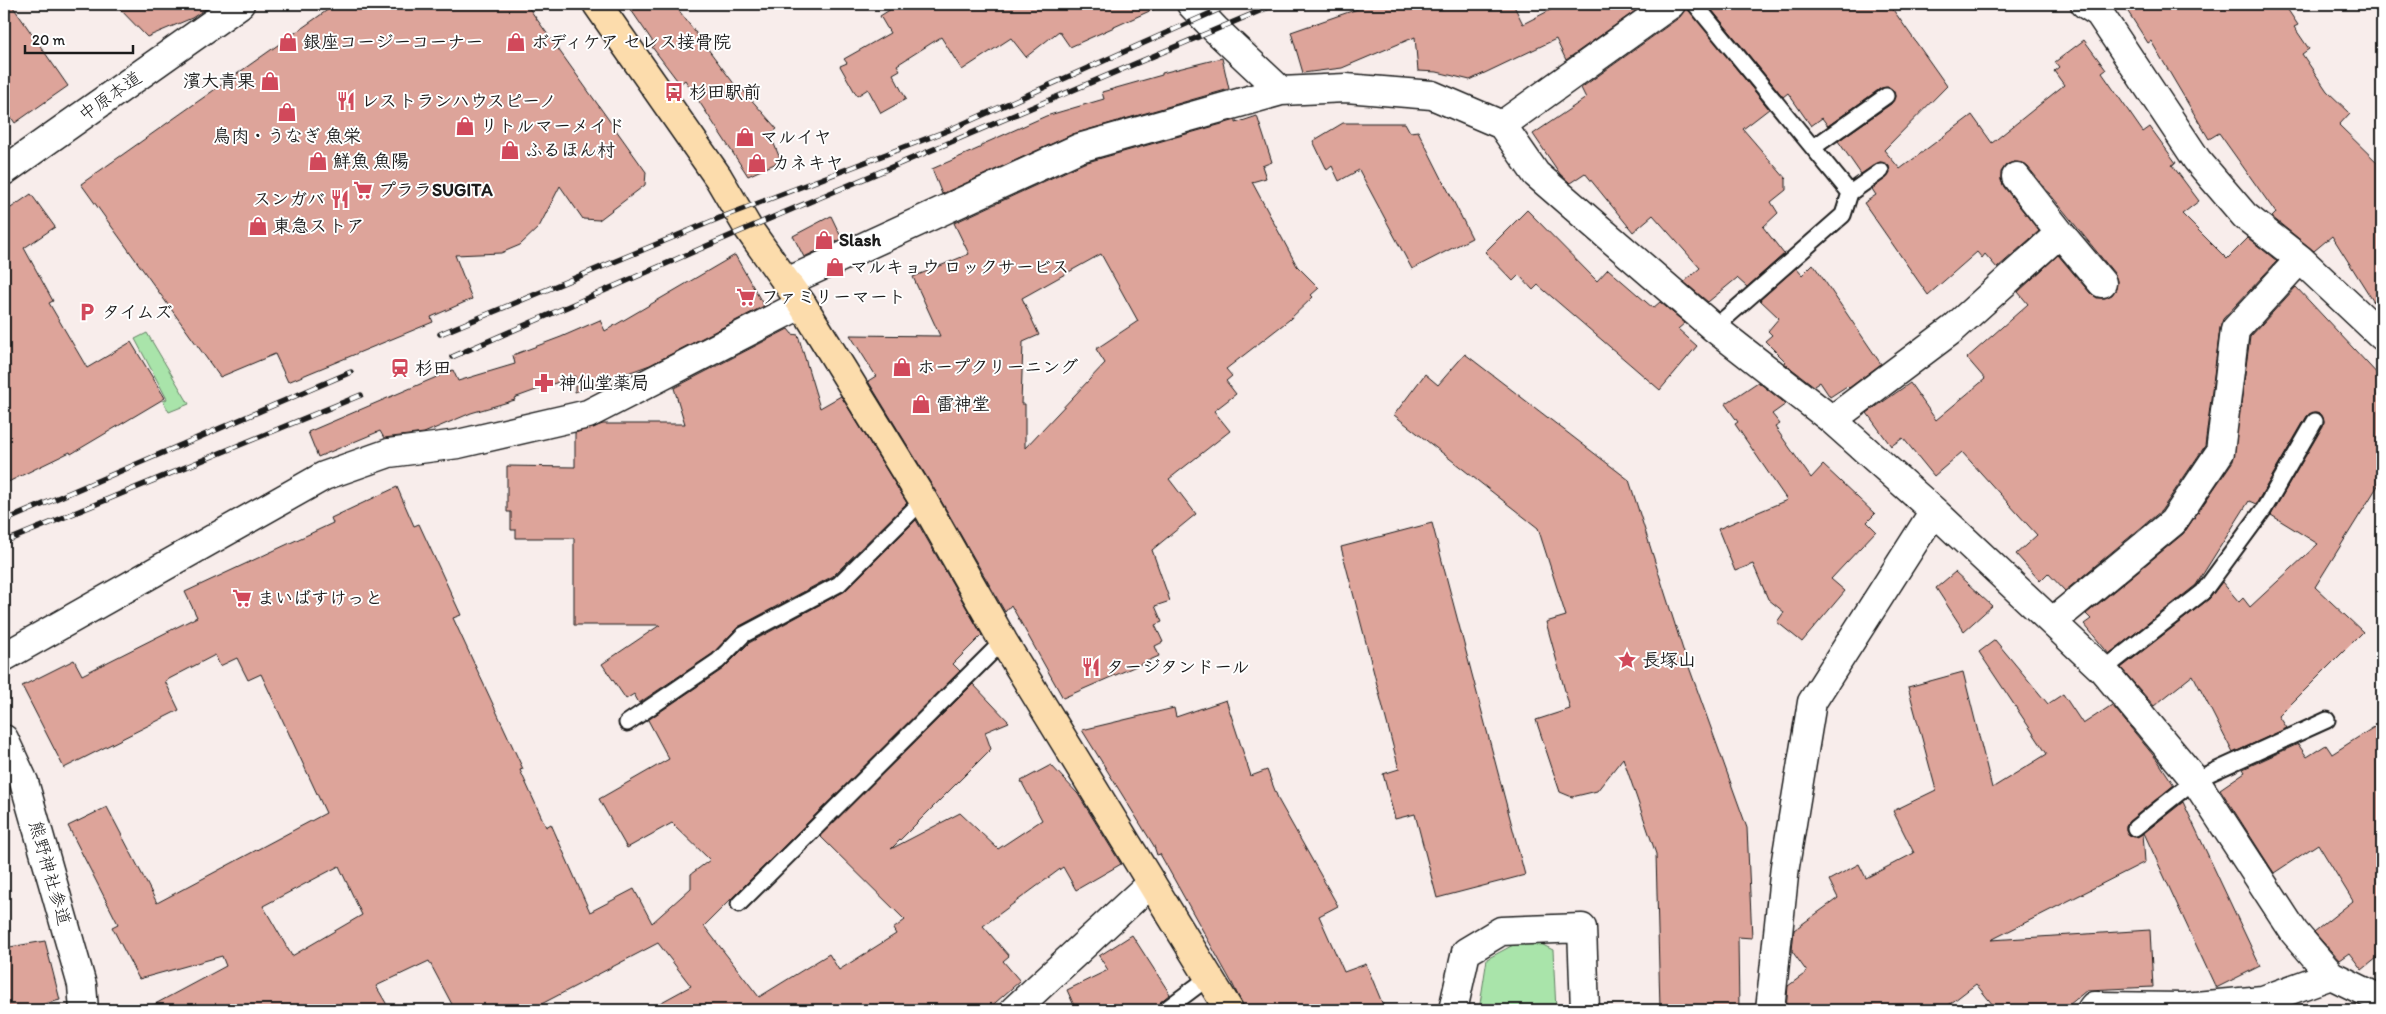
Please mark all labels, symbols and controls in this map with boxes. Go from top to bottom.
scale bar [25,22,132,54]
text: 20 m [32,31,66,49]
shop icon: 銀座コージーコーナー [277,31,299,53]
place label: 銀座コージーコーナー [303,31,483,53]
shop icon: ボディケア セレス接骨院 [505,31,527,53]
place label: ボディケア セレス接骨院 [531,31,731,53]
street label: 中原本道 [74,66,146,126]
place label: 濱大青果 [183,70,255,92]
shop icon: 濱大青果 [259,70,281,92]
bus stop icon: 杉田駅前 [663,81,685,103]
place label: 杉田駅前 [689,81,761,103]
restaurant icon: レストランハウスピーノ [335,90,357,112]
place label: レストランハウスピーノ [361,90,556,112]
shop icon: 鳥肉・うなぎ 魚栄 [276,101,298,123]
shop icon: リトルマーメイド [454,115,476,137]
place label: リトルマーメイド [480,115,625,137]
place label: 鳥肉・うなぎ 魚栄 [213,125,361,147]
shop icon: マルイヤ [734,126,756,148]
place label: マルイヤ [760,126,832,148]
shop icon: ふるほん村 [499,139,521,161]
place label: ふるほん村 [525,139,615,161]
shop icon: 鮮魚 魚陽 [307,150,329,172]
place label: 鮮魚 魚陽 [333,150,409,172]
shop icon: カネキヤ [746,152,768,174]
place label: カネキヤ [772,152,844,174]
supermarket icon: プララSUGITA [352,179,374,201]
place label: プララSUGITA [378,179,493,201]
place label: スンガバ [253,188,325,210]
restaurant icon: スンガバ [329,188,351,210]
shop icon: 東急ストア [247,215,269,237]
place label: 東急ストア [273,215,364,237]
shop icon: Slash [813,229,835,251]
place label: Slash [839,229,882,251]
shop icon: マルキョウ ロックサービス [824,256,846,278]
place label: マルキョウ ロックサービス [850,256,1069,278]
supermarket icon: ファミリーマート [735,286,757,308]
place label: ファミリーマート [761,286,906,308]
parking icon: タイムズ [76,301,98,323]
place label: タイムズ [102,301,173,323]
shop icon: ホープクリーニング [891,356,913,378]
place label: ホープクリーニング [917,356,1078,378]
station icon: 杉田 [389,357,411,379]
place label: 杉田 [415,357,451,379]
pharmacy icon: 神仙堂薬局 [533,372,555,394]
place label: 神仙堂薬局 [559,372,649,394]
shop icon: 雷神堂 [910,393,932,415]
place label: 雷神堂 [936,393,990,415]
supermarket icon: まいばすけっと [231,587,253,609]
place label: まいばすけっと [257,587,383,609]
place icon: 長塚山 [1616,649,1638,671]
place label: 長塚山 [1642,649,1696,671]
restaurant icon: タージタンドール [1080,656,1102,678]
place label: タージタンドール [1106,656,1249,678]
street label: 熊野神社参道 [25,818,75,928]

